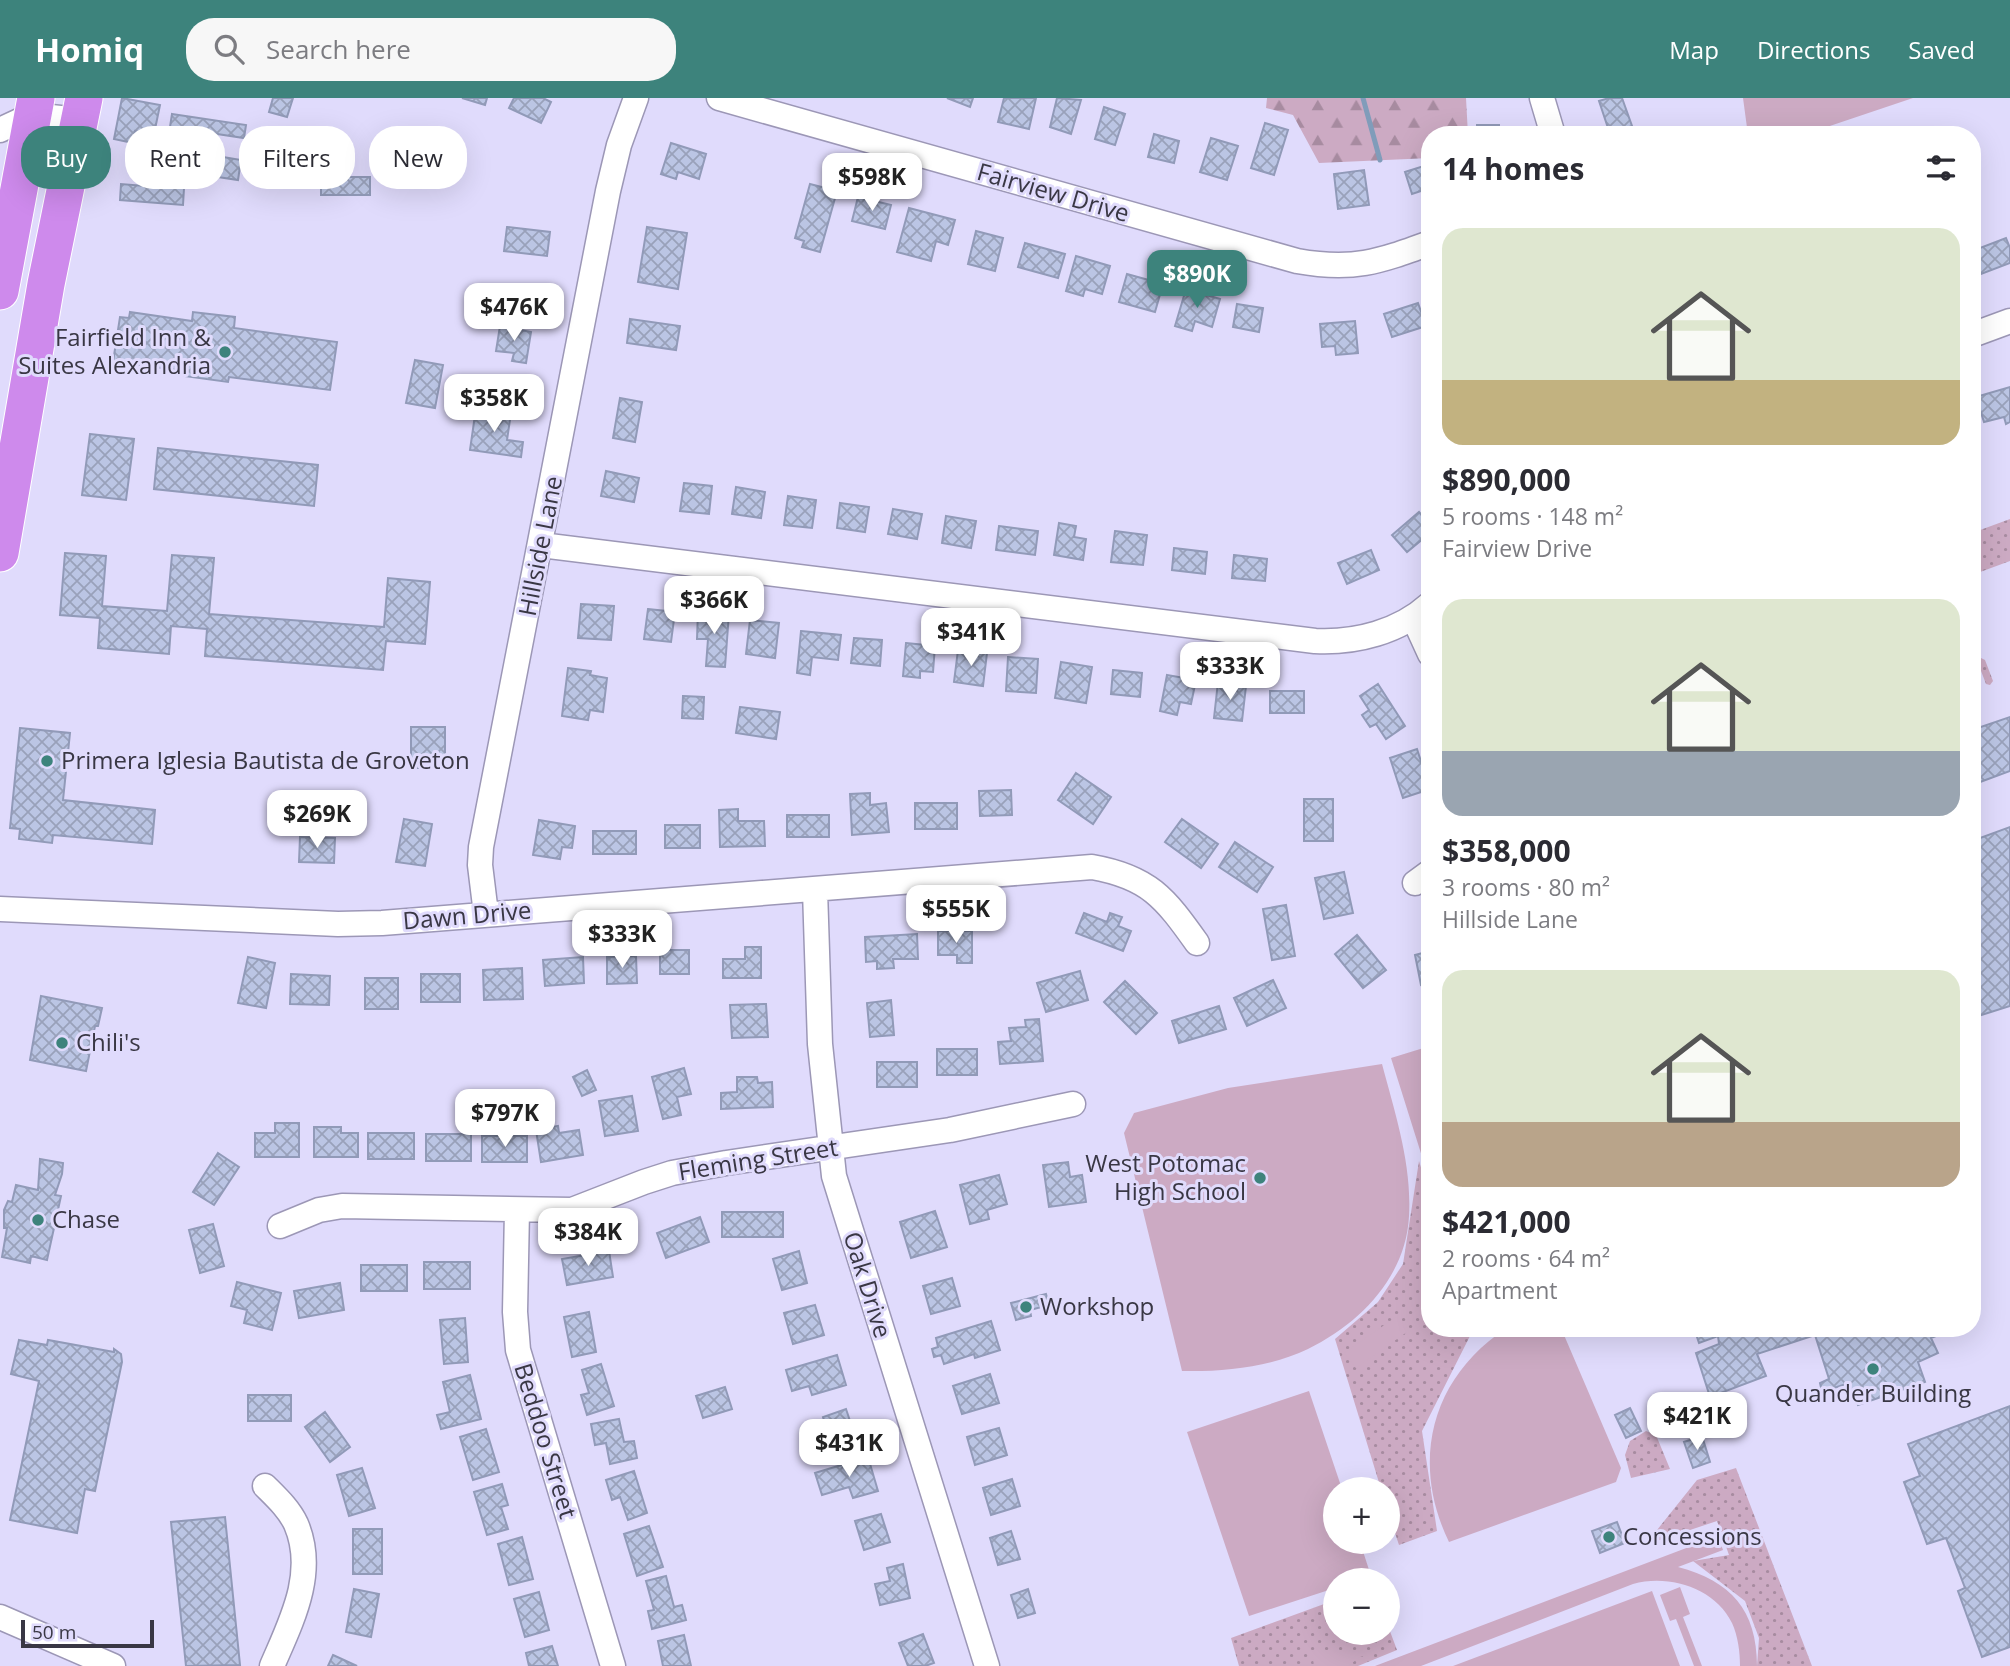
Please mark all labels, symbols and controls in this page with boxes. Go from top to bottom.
search box [186,18,676,81]
text: Homiq [35,27,144,72]
icon: search [210,30,248,68]
text: Search here [266,31,411,67]
text: Map [1669,33,1719,66]
text: Directions [1757,33,1870,66]
text: Saved [1908,33,1975,66]
chip: Buy [21,126,111,189]
chip: Rent [125,126,225,189]
chip: Filters [239,126,355,189]
chip: New [369,126,467,189]
text: 14 homes [1442,148,1585,189]
icon: filters [1922,149,1960,187]
pin: $598K [823,153,921,213]
street label: Fairview Drive [974,154,1133,229]
text: $598K [838,160,906,192]
pin: $890K [1148,250,1246,310]
text: $890K [1163,257,1231,289]
icon: home [1638,273,1764,399]
pin: $476K [465,284,563,343]
text: $476K [480,290,548,322]
place label: Fairfield Inn & Suites Alexandria [18,320,212,381]
marker: Fairfield Inn & Suites Alexandria [217,344,233,360]
pin: $358K [445,374,543,434]
text: $358K [460,381,528,413]
text: $890,000 [1442,459,1571,500]
street label: Hillside Lane [510,473,569,618]
text: 5 rooms · 148 m² [1442,500,1623,532]
text: Fairview Drive [1442,532,1592,564]
pin: $366K [665,576,763,636]
text: $366K [680,583,748,615]
pin: $341K [922,608,1020,668]
text: $341K [937,615,1005,647]
pin: $333K [1181,642,1279,702]
icon: home [1638,644,1764,770]
text: $333K [1196,649,1264,681]
place label: Primera Iglesia Bautista de Groveton [61,743,470,776]
marker: Primera Iglesia Bautista de Groveton [39,753,55,769]
pin: $269K [268,790,366,850]
text: $269K [283,797,351,829]
text: $358,000 [1442,830,1571,871]
text: 3 rooms · 80 m² [1442,871,1610,903]
pin: $555K [907,886,1005,945]
street label: Dawn Drive [401,892,533,937]
text: $555K [922,892,990,924]
text: Hillside Lane [1442,903,1578,935]
pin: $333K [573,910,671,970]
text: $333K [588,917,656,949]
icon: home [1638,1015,1764,1141]
place label: Chili's [76,1025,141,1058]
marker: Chili's [54,1035,70,1051]
pin: $797K [456,1090,554,1149]
text: $797K [471,1096,539,1128]
street label: Fleming Street [676,1130,840,1187]
place label: West Potomac High School [1085,1146,1246,1207]
marker: West Potomac High School [1252,1170,1268,1186]
text: $421,000 [1442,1201,1571,1242]
place label: Chase [52,1202,120,1235]
pin: $384K [539,1208,637,1268]
marker: Chase [30,1212,46,1228]
text: $384K [554,1215,622,1247]
street label: Oak Drive [837,1227,900,1342]
text: 2 rooms · 64 m² [1442,1242,1610,1274]
text: Apartment [1442,1274,1558,1306]
place label: Workshop [1040,1289,1154,1322]
marker: Workshop [1018,1299,1034,1315]
street label: Beddoo Street [507,1359,586,1522]
marker: Quander Building [1865,1361,1881,1377]
place label: Quander Building [1775,1376,1971,1409]
pin: $421K [1648,1392,1746,1452]
text: $421K [1663,1399,1731,1431]
pin: $431K [800,1420,898,1479]
text: $431K [815,1426,883,1458]
map controls [1323,1477,1400,1645]
button: + [1323,1477,1400,1554]
place label: Concessions [1623,1519,1762,1552]
marker: Concessions [1601,1529,1617,1545]
button: − [1323,1568,1400,1645]
scale bar [21,1617,154,1649]
text: 50 m [32,1619,76,1645]

